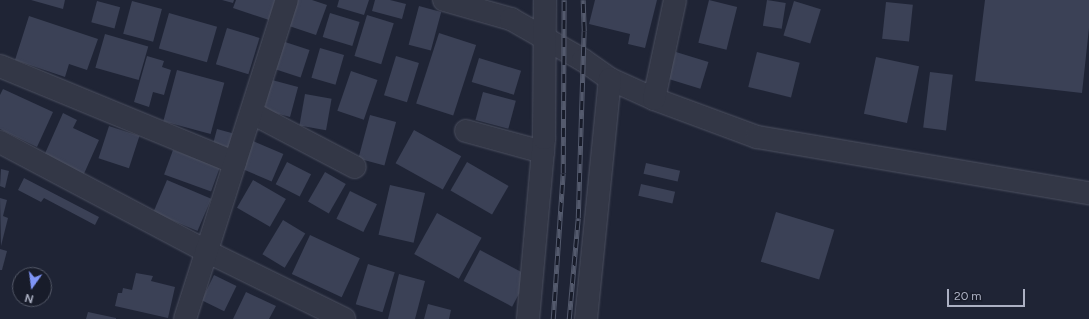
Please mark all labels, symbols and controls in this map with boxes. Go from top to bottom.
north arrow [12,267,52,307]
scale bar [949,281,1027,307]
text: 20 m [954,289,982,303]
text: N [24,291,35,305]

